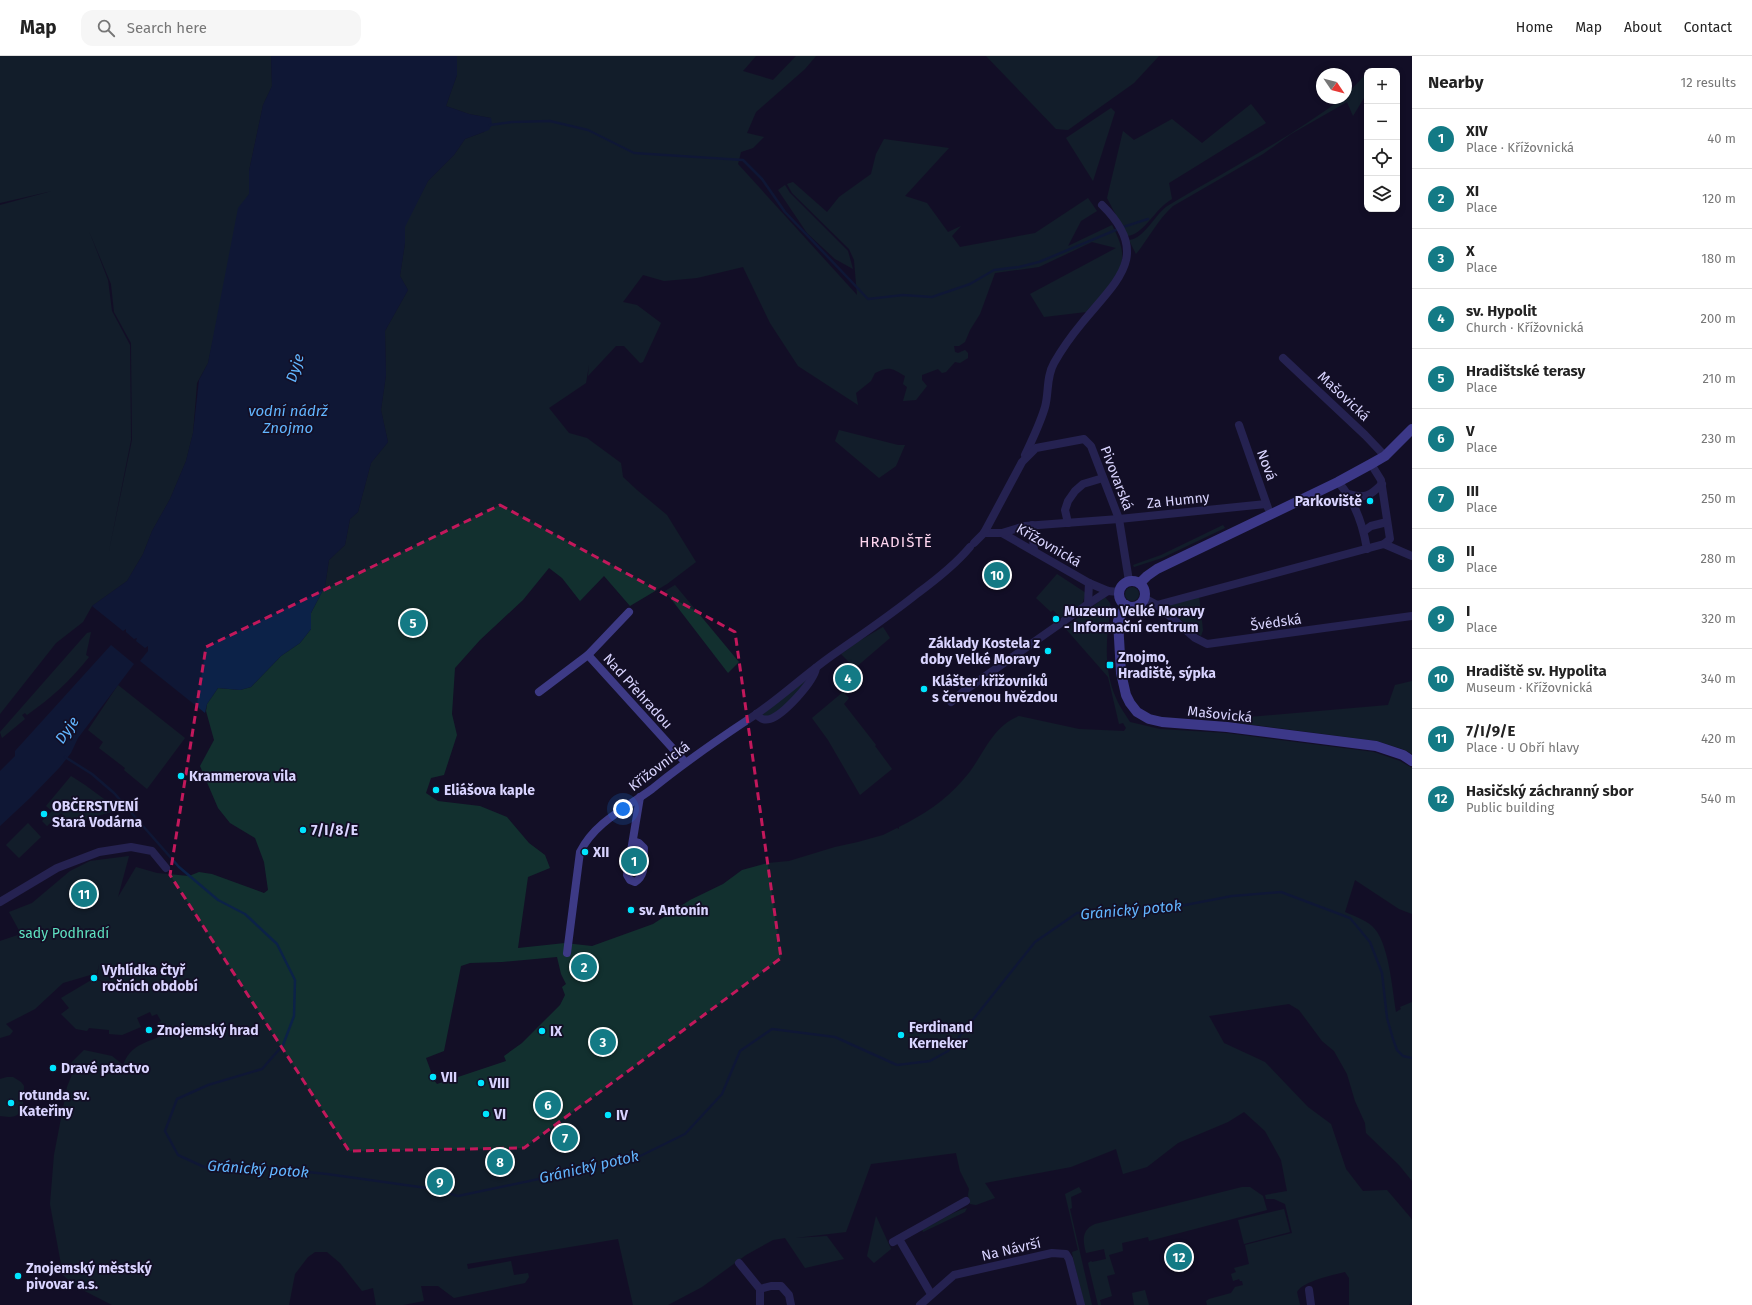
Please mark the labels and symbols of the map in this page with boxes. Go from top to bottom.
north arrow [1316,68,1352,104]
water label: Dyje [282,351,308,384]
street label: Mašovická [1314,368,1373,425]
water label: vodní nádrž Znojmo [248,402,328,437]
street label: Pivovarská [1096,444,1137,513]
street label: Nová [1253,447,1280,483]
street label: Za Humny [1146,489,1210,512]
place label: Parkoviště [1295,493,1362,510]
marker: Parkoviště [1365,496,1375,506]
street label: Křížovnická [1013,520,1084,571]
district label: HRADIŠTĚ [859,533,933,551]
pin: 10 [984,560,1010,590]
place label: Muzeum Velké Moravy - Informační centrum [1064,603,1205,636]
pin: 5 [400,608,426,638]
street label: Švédská [1249,610,1303,634]
marker: Muzeum Velké Moravy - Informační centrum [1051,614,1061,624]
place label: Základy Kostela z doby Velké Moravy [920,635,1041,668]
marker: Základy Kostela z doby Velké Moravy [1043,646,1053,656]
place label: Znojmo, Hradiště, sýpka [1118,649,1216,682]
street label: Nad Přehradou [599,650,676,732]
marker: Znojmo, Hradiště, sýpka [1105,660,1115,670]
pin: 4 [835,663,861,693]
place label: Klášter křižovníků s červenou hvězdou [932,673,1058,706]
marker: Klášter křižovníků s červenou hvězdou [919,684,929,694]
street label: Mašovická [1187,703,1253,726]
water label: Dyje [51,713,83,747]
street label: Křížovnická [625,738,693,795]
place label: Krammerova vila [189,768,296,785]
marker: Krammerova vila [176,771,186,781]
place label: Eliášova kaple [444,782,535,799]
marker: Eliášova kaple [431,785,441,795]
place label: OBČERSTVENÍ Stará Vodárna [52,797,143,831]
your location [613,799,633,819]
marker: OBČERSTVENÍ Stará Vodárna [39,809,49,819]
place label: 7/I/8/E [311,822,358,839]
marker: 7/I/8/E [298,825,308,835]
place label: XII [592,844,609,861]
pin: 1 [621,846,647,876]
marker: XII [580,847,590,857]
pin: 11 [71,879,97,909]
water label: Gránický potok [1080,897,1182,923]
place label: sv. Antonín [639,902,709,919]
marker: sv. Antonín [626,905,636,915]
park label: sady Podhradí [19,925,109,942]
pin: 2 [571,952,597,982]
place label: Vyhlídka čtyř ročních období [101,962,198,995]
marker: Vyhlídka čtyř ročních období [89,973,99,983]
place label: Ferdinand Kerneker [909,1019,973,1052]
place label: Znojemský hrad [157,1022,259,1039]
place label: IX [550,1023,563,1040]
marker: Znojemský hrad [144,1025,154,1035]
marker: IX [537,1026,547,1036]
pin: 3 [590,1027,616,1057]
marker: Ferdinand Kerneker [896,1030,906,1040]
place label: Dravé ptactvo [61,1060,149,1077]
marker: Dravé ptactvo [48,1063,58,1073]
place label: VII [440,1069,457,1086]
marker: VII [428,1072,438,1082]
place label: VIII [488,1075,509,1092]
marker: VIII [476,1078,486,1088]
place label: rotunda sv. Kateřiny [19,1087,90,1120]
pin: 6 [535,1090,561,1120]
marker: rotunda sv. Kateřiny [6,1098,16,1108]
place label: VI [493,1106,506,1123]
place label: IV [616,1107,629,1124]
marker: VI [481,1109,491,1119]
marker: IV [603,1110,613,1120]
pin: 7 [552,1123,578,1153]
pin: 8 [487,1147,513,1177]
water label: Gránický potok [537,1147,641,1187]
water label: Gránický potok [207,1156,309,1182]
pin: 9 [427,1167,453,1197]
street label: Na Návrší [980,1234,1043,1265]
pin: 12 [1166,1242,1192,1272]
place label: Znojemský městský pivovar a.s. [26,1260,152,1293]
marker: Znojemský městský pivovar a.s. [13,1271,23,1281]

